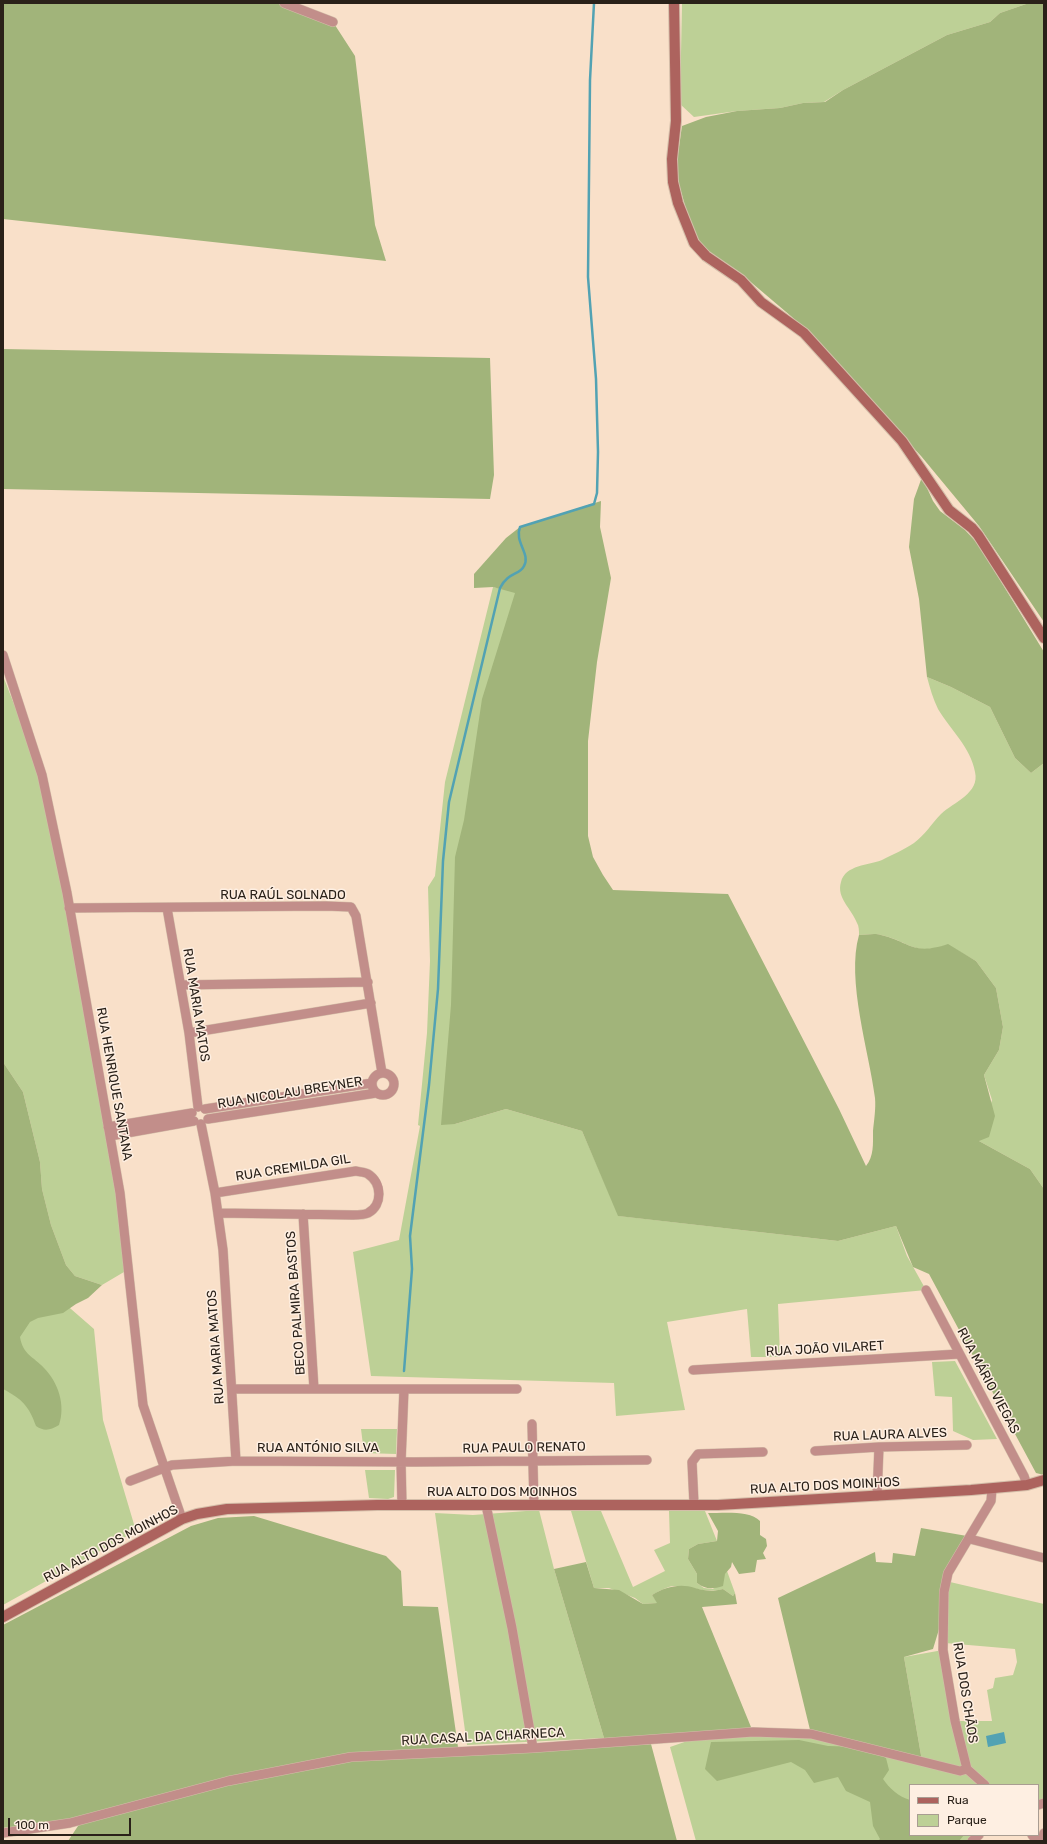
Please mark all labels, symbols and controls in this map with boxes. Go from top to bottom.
street label: RUA RAÚL SOLNADO [220,887,346,903]
street label: RUA MARIA MATOS [179,947,213,1063]
street label: RUA HENRIQUE SANTANA [93,1006,135,1162]
street label: RUA NICOLAU BREYNER [216,1074,364,1112]
street label: RUA CREMILDA GIL [234,1151,352,1185]
street label: BECO PALMIRA BASTOS [283,1230,309,1376]
street label: RUA MARIA MATOS [204,1289,228,1405]
street label: RUA MÁRIO VIEGAS [954,1325,1022,1437]
street label: RUA JOÃO VILARET [765,1338,885,1360]
street label: RUA LAURA ALVES [833,1425,947,1445]
street label: RUA PAULO RENATO [462,1439,586,1457]
street label: RUA ANTÓNIO SILVA [257,1440,379,1456]
street label: RUA ALTO DOS MOINHOS [750,1474,900,1498]
street label: RUA ALTO DOS MOINHOS [427,1484,577,1500]
street label: RUA ALTO DOS MOINHOS [41,1502,181,1586]
street label: RUA DOS CHÃOS [949,1642,981,1744]
street label: RUA CASAL DA CHARNECA [401,1725,565,1749]
legend [909,1784,1039,1836]
text: Rua [947,1793,969,1807]
scale bar [10,1810,133,1836]
text: Parque [947,1813,987,1827]
text: 100 m [15,1818,49,1832]

